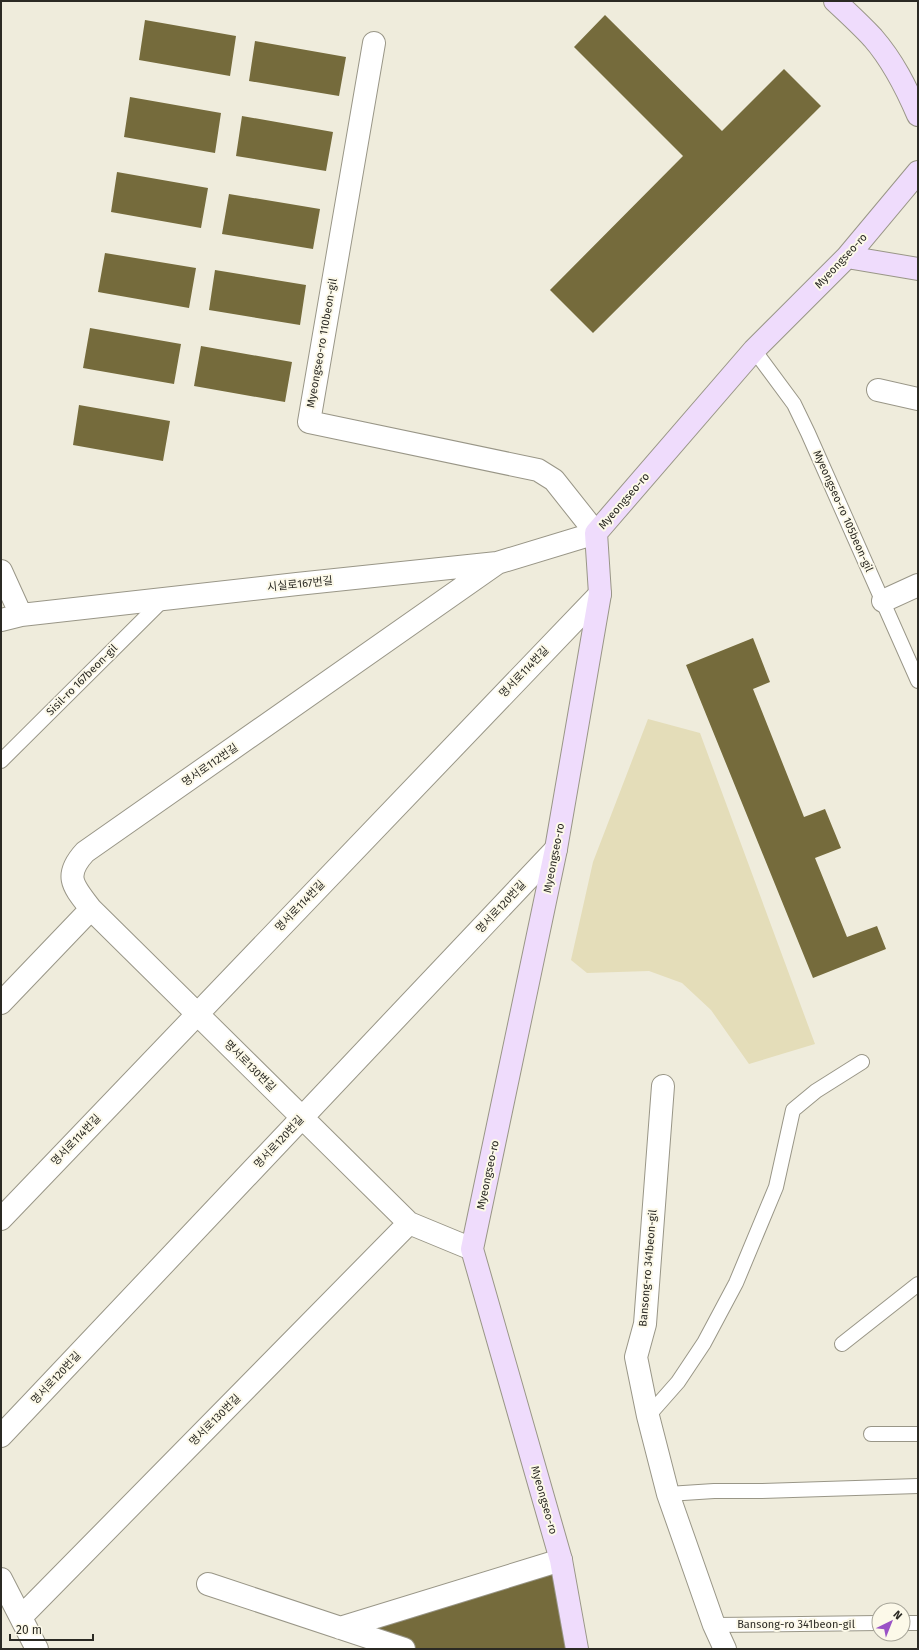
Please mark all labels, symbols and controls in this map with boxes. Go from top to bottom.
street label: Myeongseo-ro [812,231,870,291]
street label: Myeongseo-ro 110beon-gil [304,277,340,409]
street label: Myeongseo-ro 105beon-gil [810,448,876,574]
street label: Myeongseo-ro [596,470,652,532]
street label: 시실로167번길 [267,574,333,594]
street label: Sisil-ro 167beon-gil [44,642,120,718]
street label: 명서로114번길 [496,644,552,700]
street label: 명서로112번길 [179,741,241,789]
street label: Myeongseo-ro [541,822,567,894]
street label: 명서로114번길 [272,878,328,934]
street label: 명서로120번길 [473,878,529,936]
street label: 명서로130번길 [222,1038,278,1094]
street label: 명서로114번길 [48,1112,104,1168]
street label: 명서로120번길 [251,1113,307,1171]
street label: Myeongseo-ro [474,1139,502,1211]
street label: Bansong-ro 341beon-gil [636,1209,660,1327]
street label: 명서로120번길 [28,1349,84,1407]
street label: 명서로130번길 [187,1392,243,1448]
street label: Myeongseo-ro [528,1464,560,1536]
north arrow [871,1602,911,1642]
text: N [890,1608,905,1622]
scale bar [10,1616,93,1642]
street label: Bansong-ro 341beon-gil [737,1618,855,1631]
text: 20 m [16,1623,42,1637]

